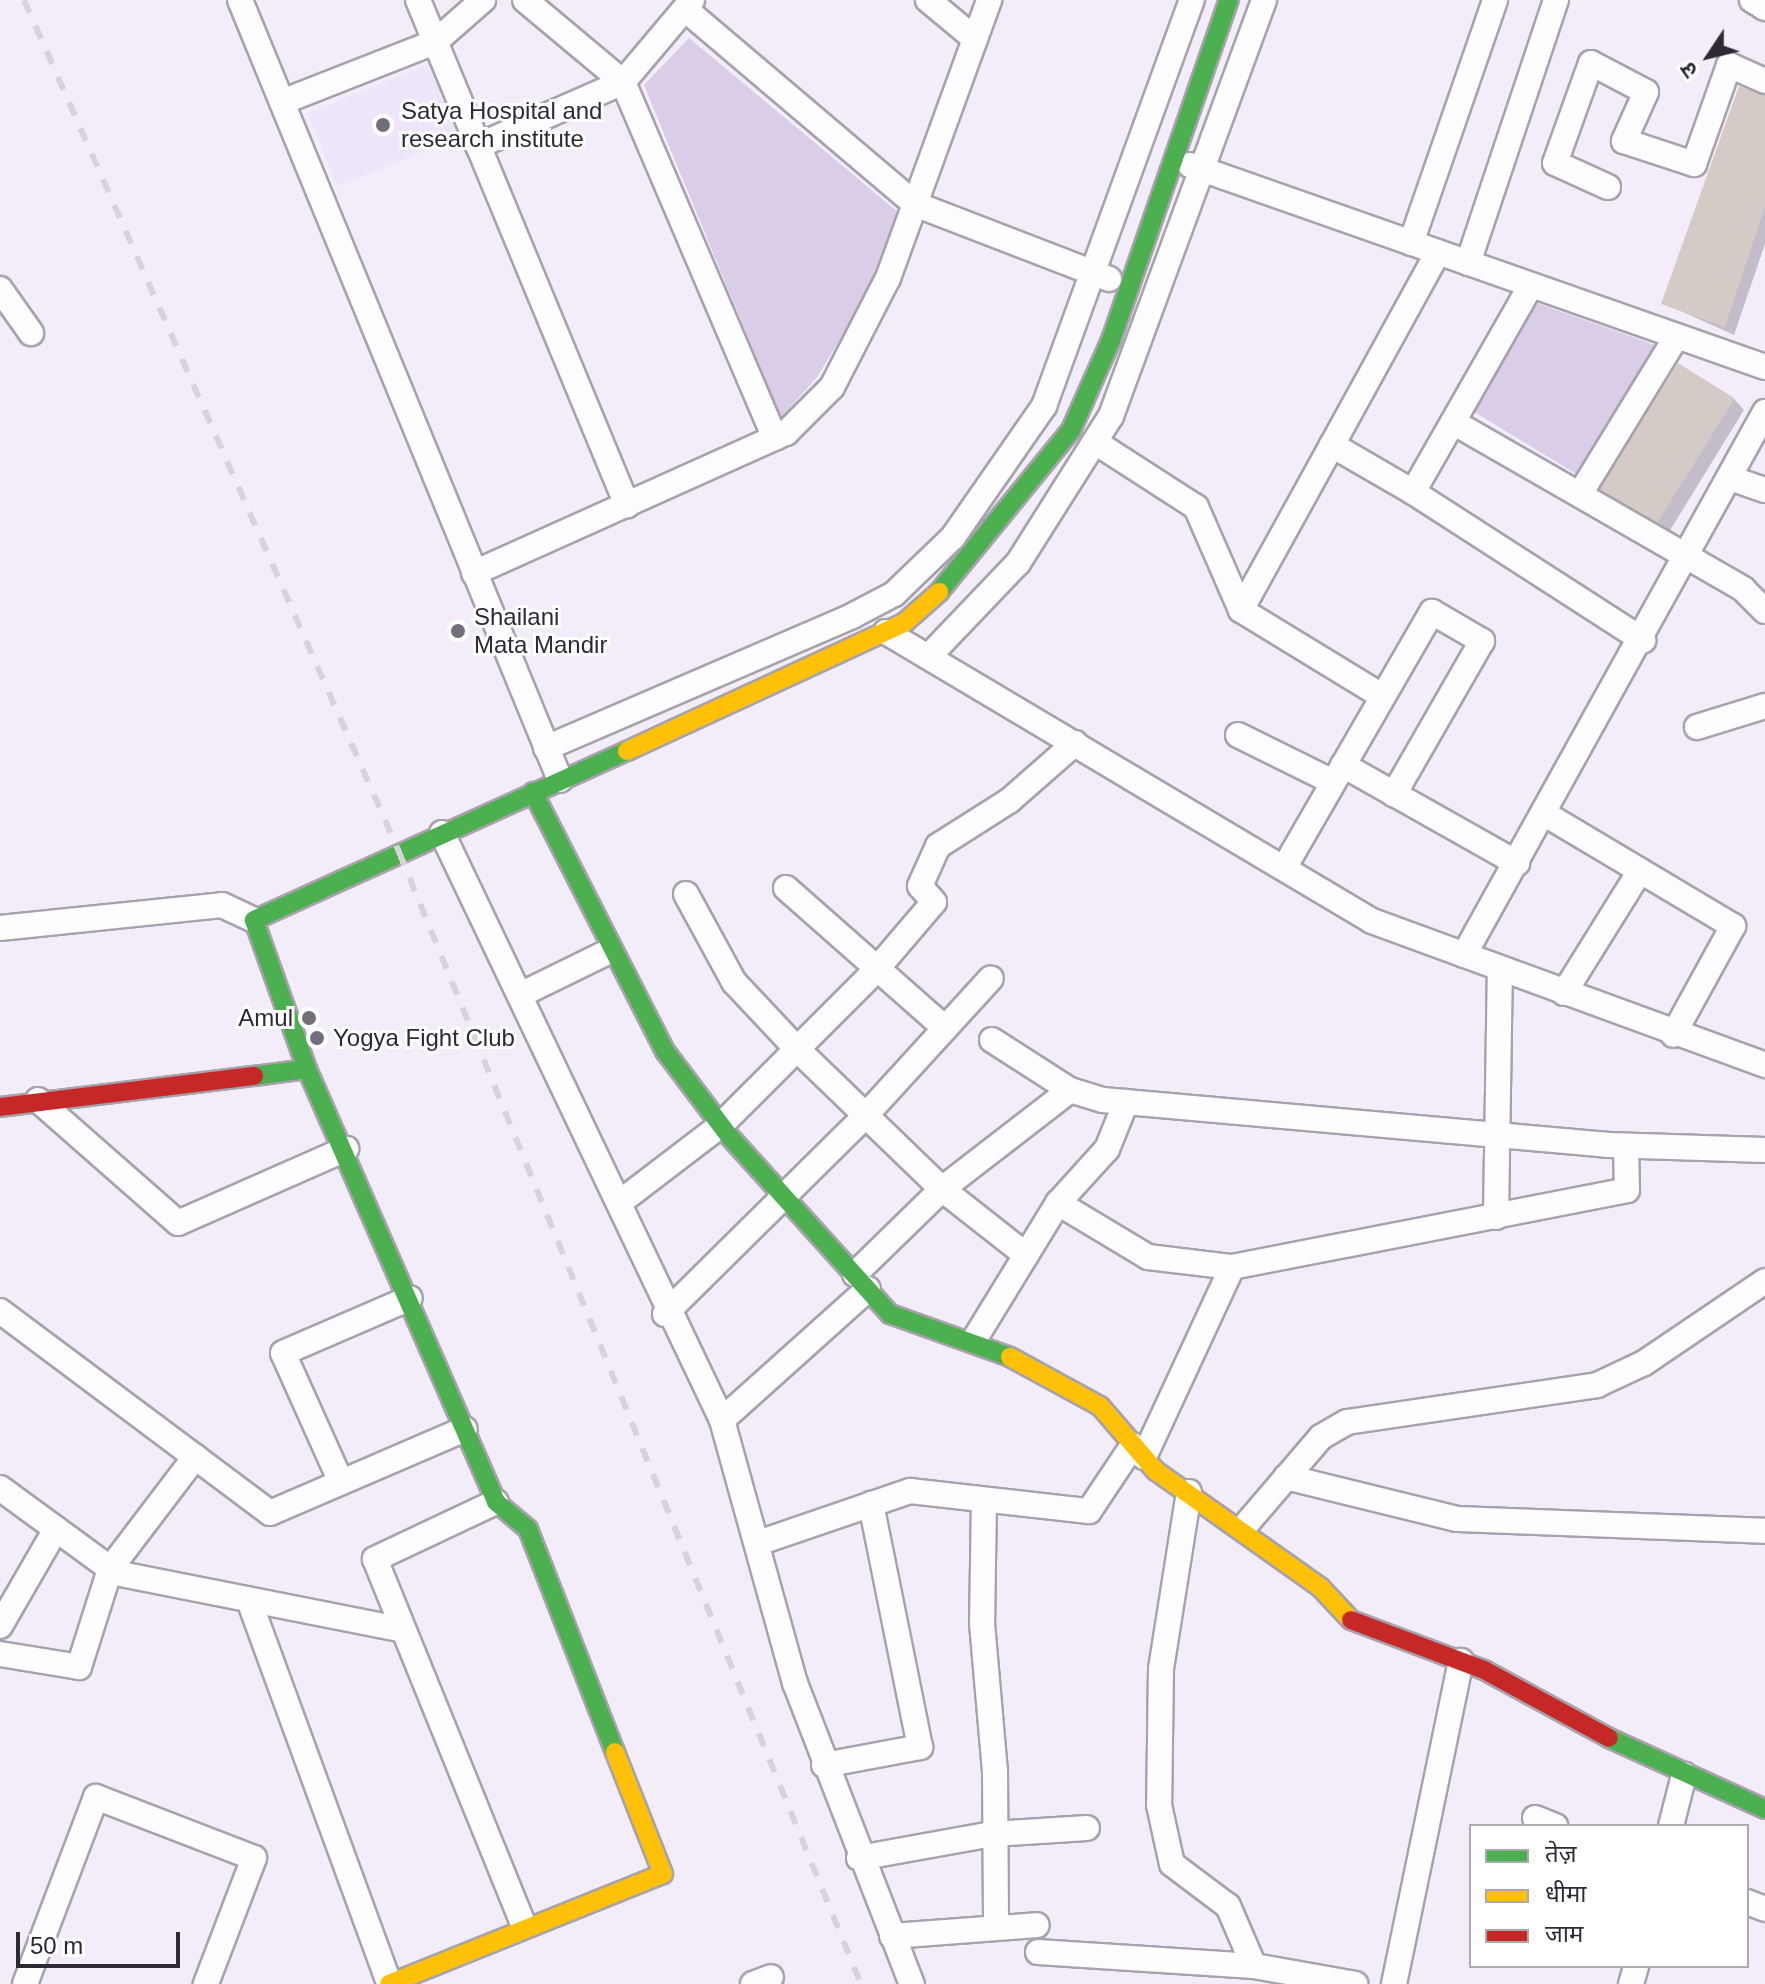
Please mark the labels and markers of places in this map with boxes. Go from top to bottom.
place label: Satya Hospital and research institute [401,97,602,153]
marker: Satya Hospital and research institute [372,114,394,136]
place label: Shailani Mata Mandir [474,603,607,659]
marker: Shailani Mata Mandir [449,622,467,640]
place label: Amul [238,1004,293,1032]
marker: Amul [300,1009,318,1027]
place label: Yogya Fight Club [333,1024,515,1052]
marker: Yogya Fight Club [308,1029,326,1047]

